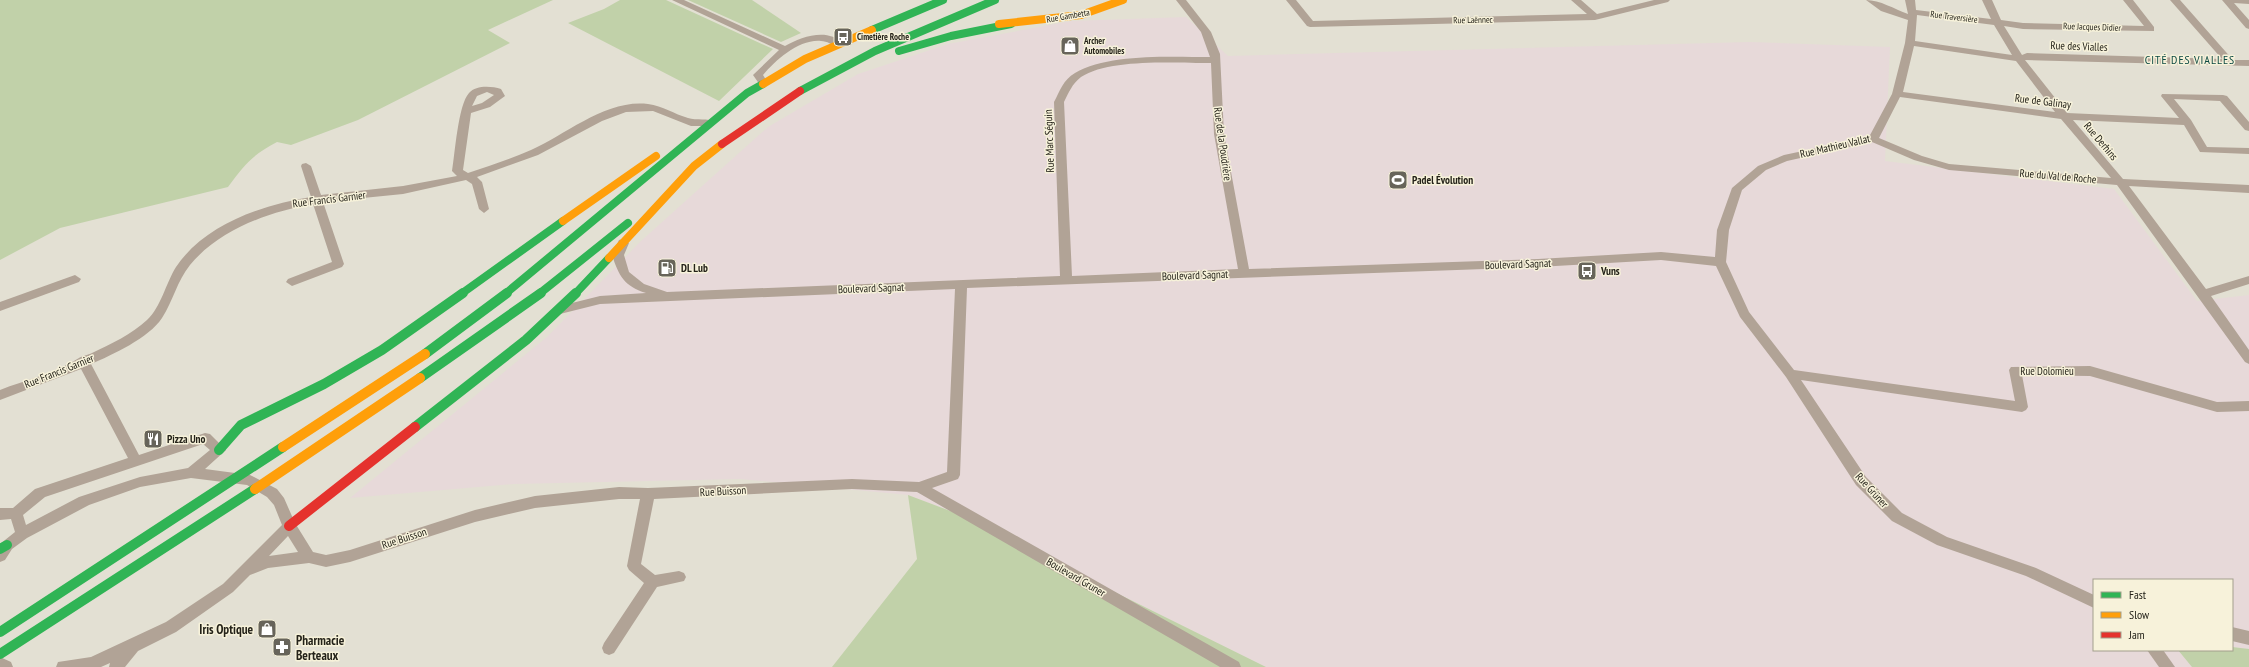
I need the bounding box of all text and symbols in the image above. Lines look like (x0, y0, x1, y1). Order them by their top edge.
street label: Rue Gambetta (1045, 6, 1091, 25)
street label: Rue Traversière (1930, 8, 1979, 25)
street label: Rue Laënnec (1453, 14, 1494, 25)
street label: Rue Jacques Didier (2063, 20, 2122, 33)
bus stop icon: Cimetière Roche (832, 26, 854, 48)
place label: Cimetière Roche (857, 31, 909, 42)
shop icon: Archer Automobiles (1059, 35, 1081, 57)
place label: Archer Automobiles (1083, 35, 1124, 56)
street label: Rue des Vialles (2050, 38, 2108, 54)
district label: CITÉ DES VIALLES (2145, 52, 2235, 67)
street label: Rue de Galinay (2014, 91, 2073, 112)
street label: Rue de la Poudrière (1211, 106, 1235, 182)
street label: Rue Marc Séguin (1041, 109, 1057, 173)
street label: Rue Derhins (2081, 119, 2121, 163)
street label: Rue Mathieu Vallat (1799, 131, 1871, 161)
street label: Rue du Val de Roche (2019, 166, 2097, 186)
sports icon: Padel Évolution (1387, 169, 1409, 191)
place label: Padel Évolution (1412, 173, 1473, 187)
street label: Rue Francis Garnier (292, 188, 366, 210)
street label: Boulevard Sagnat (1485, 256, 1551, 272)
fuel station icon: DL Lub (656, 257, 678, 279)
bus stop icon: Vuns (1576, 260, 1598, 282)
place label: DL Lub (681, 261, 708, 275)
place label: Vuns (1600, 264, 1620, 278)
street label: Boulevard Sagnat (1162, 267, 1228, 283)
street label: Boulevard Sagnat (838, 280, 904, 296)
street label: Rue Francis Garnier (22, 351, 96, 391)
street label: Rue Dolomieu (2020, 364, 2074, 378)
restaurant icon: Pizza Uno (142, 428, 164, 450)
place label: Pizza Uno (167, 432, 206, 446)
street label: Rue Grüner (1853, 470, 1891, 510)
street label: Rue Buisson (700, 483, 747, 499)
street label: Rue Buisson (380, 524, 428, 552)
street label: Boulevard Gruner (1044, 554, 1108, 600)
legend (2093, 579, 2233, 651)
text: Fast (2129, 587, 2147, 602)
text: Slow (2129, 607, 2150, 622)
shop icon: Iris Optique (256, 618, 278, 640)
place label: Iris Optique (199, 621, 253, 638)
text: Jam (2128, 627, 2145, 642)
place label: Pharmacie Berteaux (296, 632, 345, 664)
pharmacy icon: Pharmacie Berteaux (271, 636, 293, 658)

